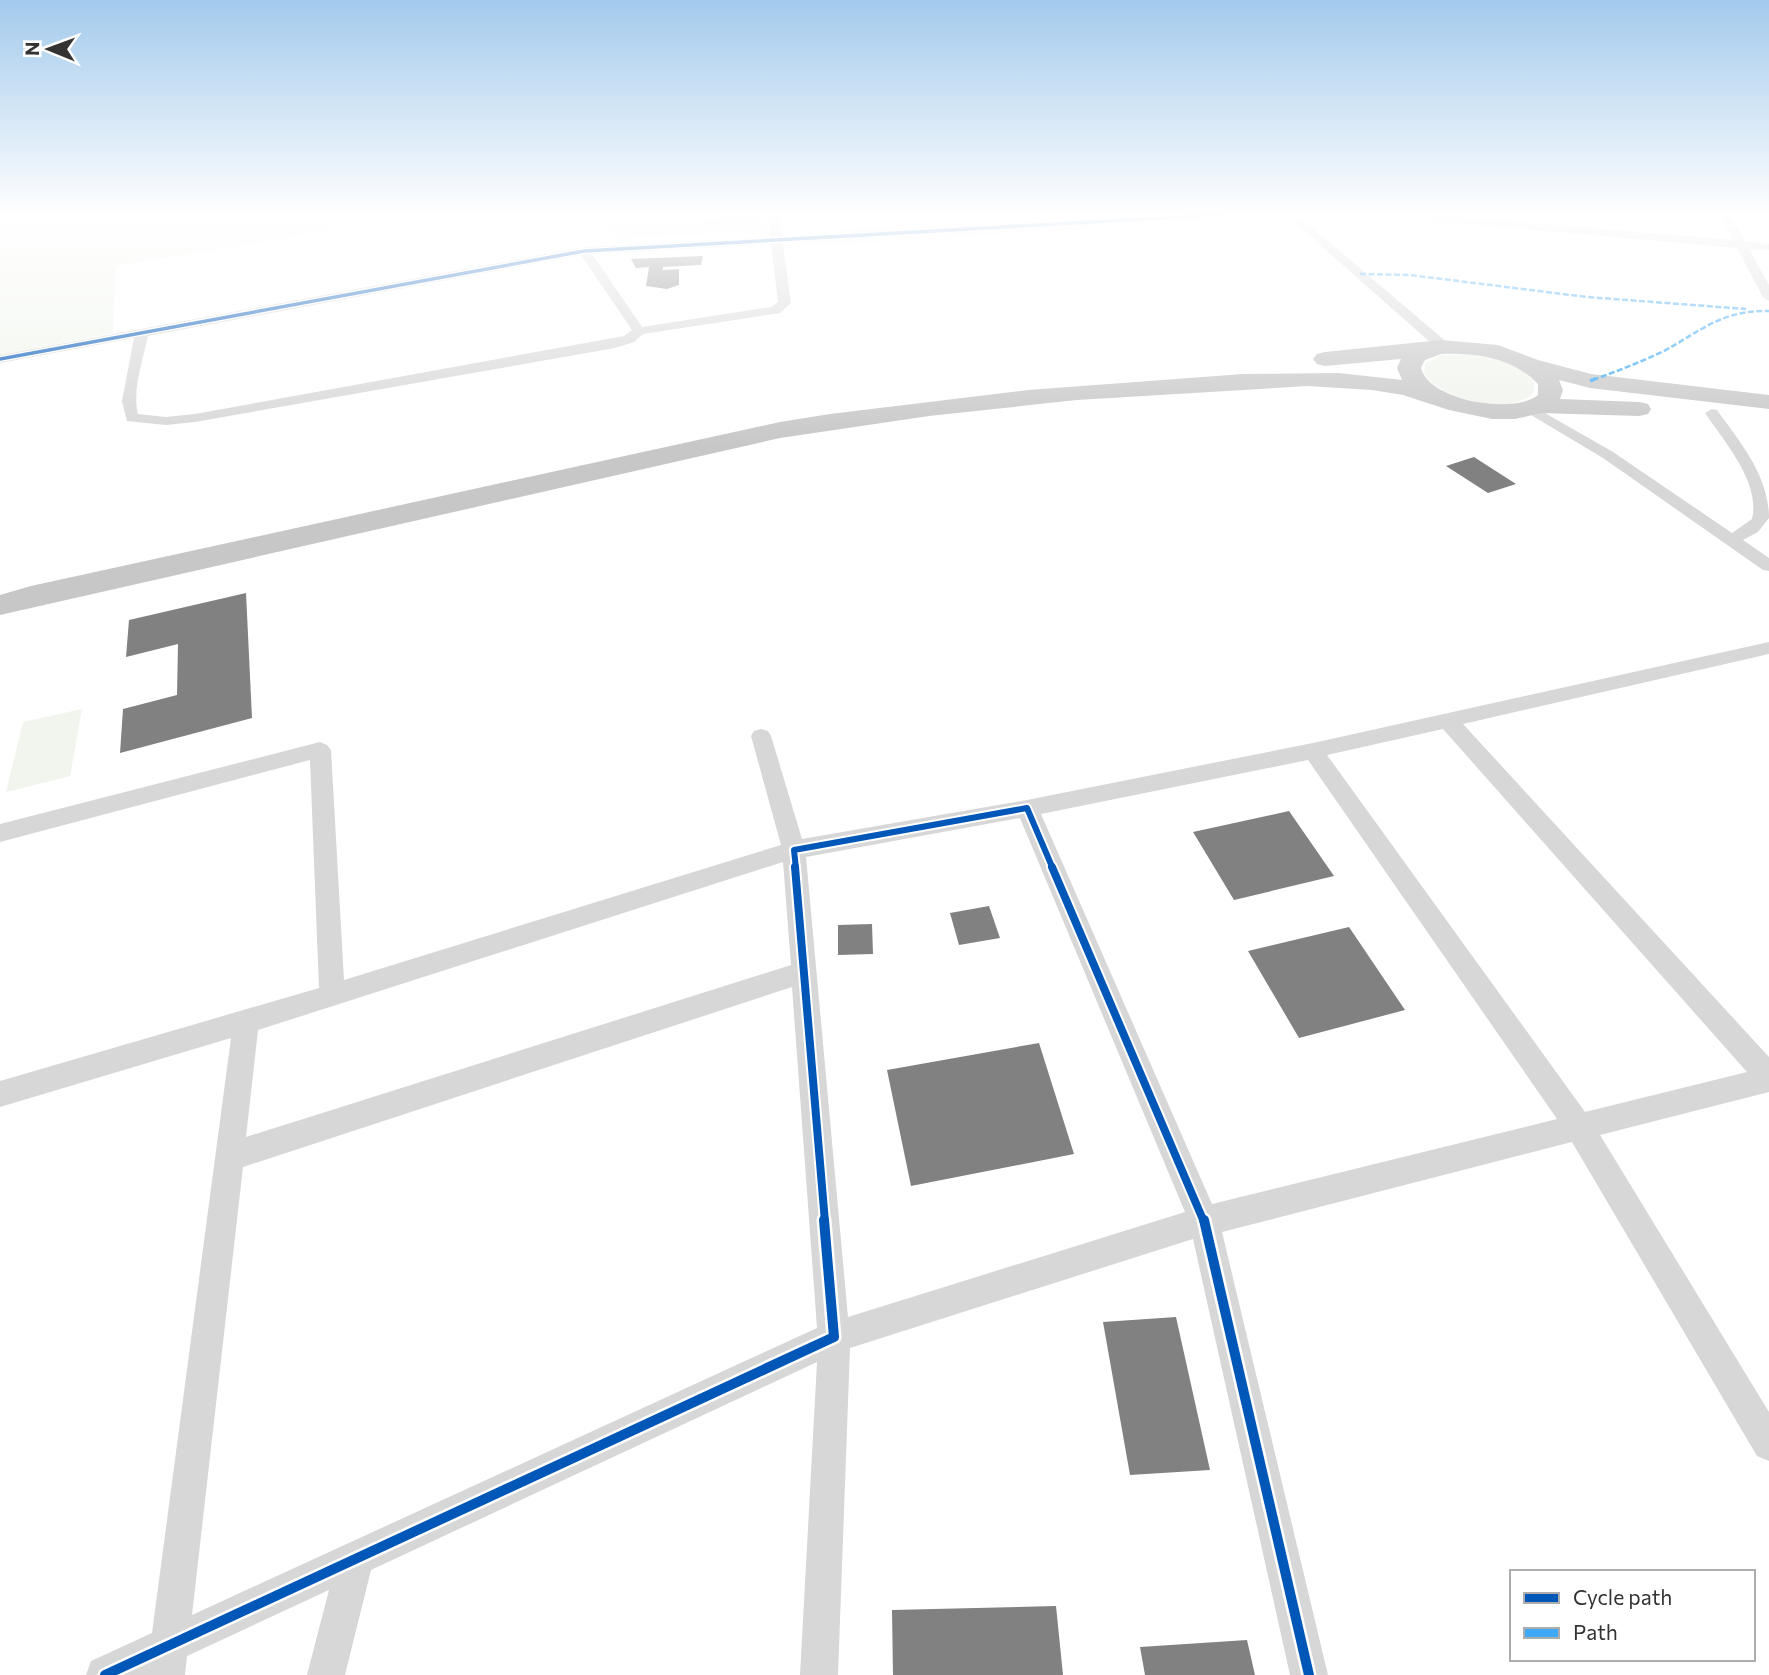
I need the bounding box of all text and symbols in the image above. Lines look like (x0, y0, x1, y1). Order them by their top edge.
north arrow (14, 14, 84, 84)
text: N (20, 41, 43, 56)
legend (1510, 1570, 1755, 1661)
text: Cycle path (1573, 1584, 1672, 1609)
text: Path (1573, 1619, 1618, 1644)

